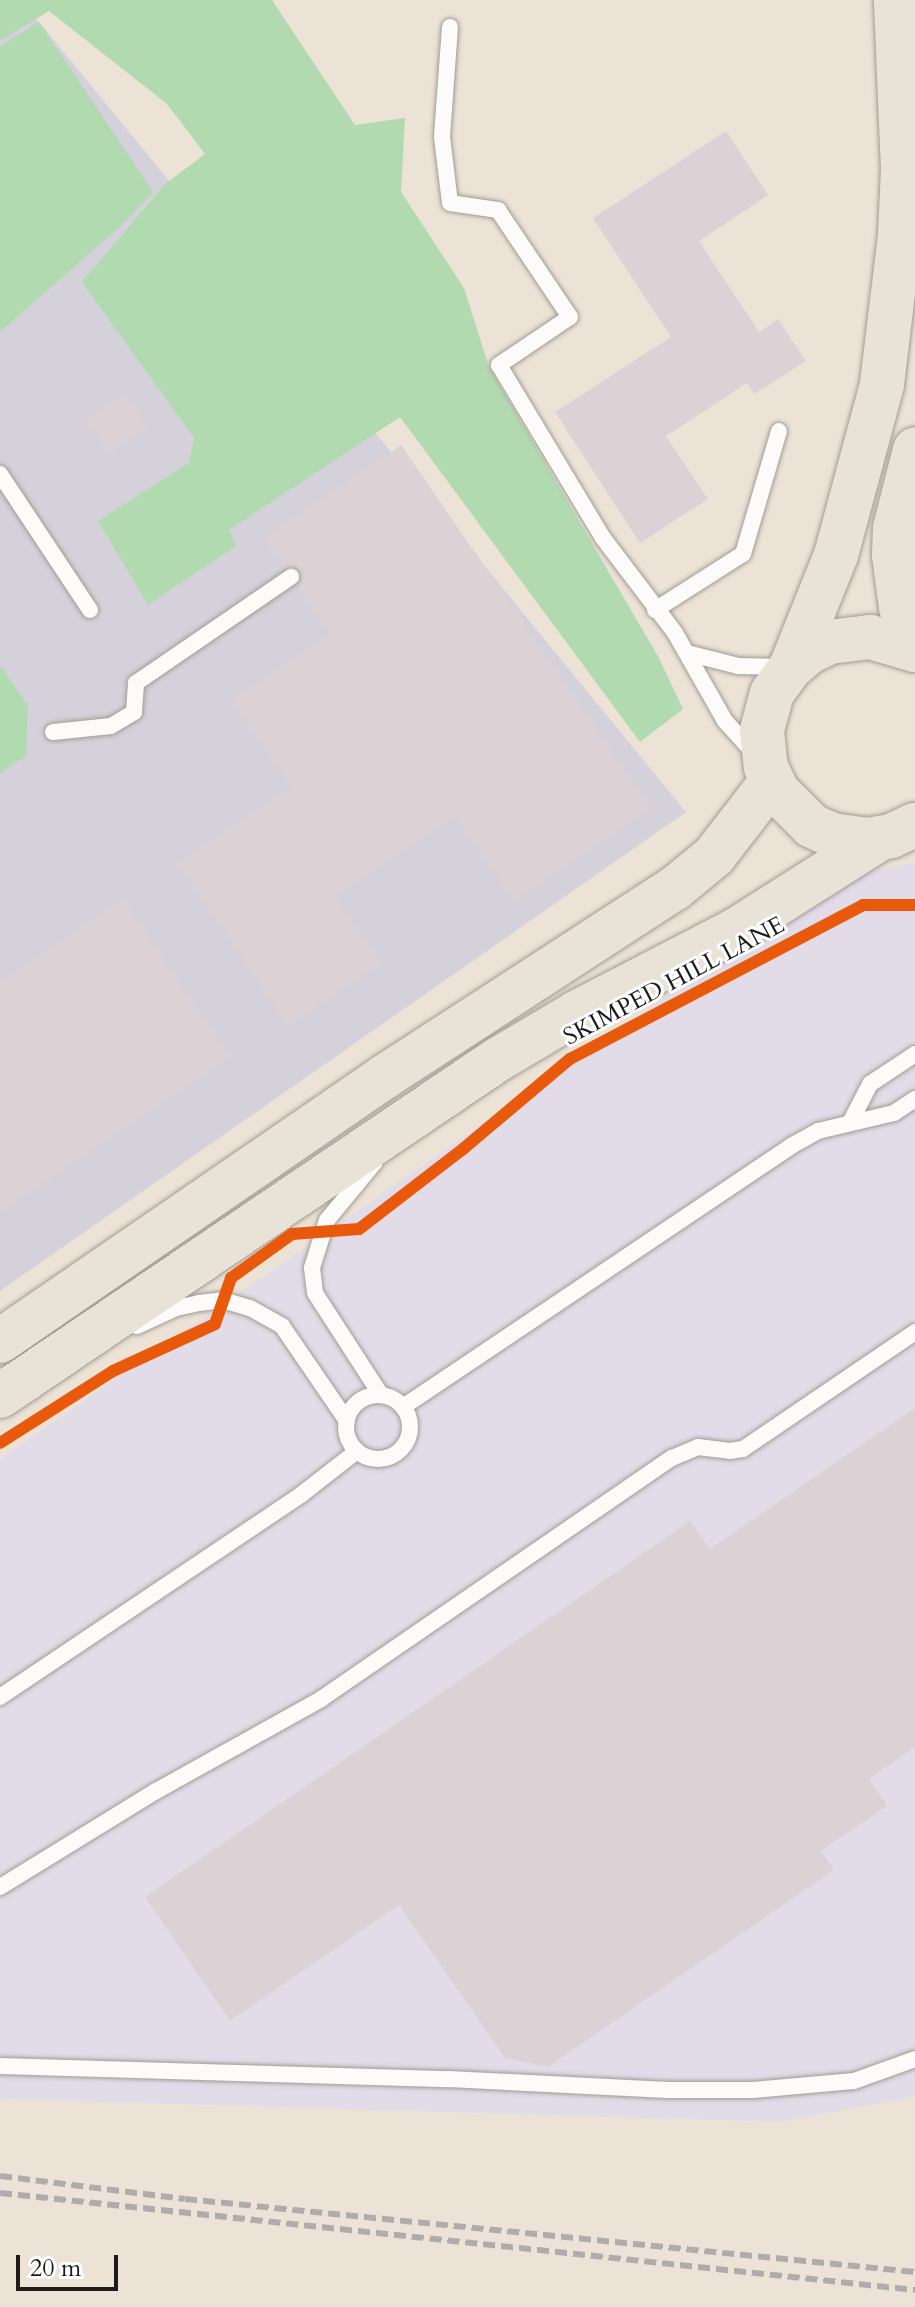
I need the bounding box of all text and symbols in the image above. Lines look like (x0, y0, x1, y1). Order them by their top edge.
street label: SKIMPED HILL LANE (559, 910, 789, 1052)
scale bar (20, 2239, 122, 2289)
text: 20 m (30, 2252, 81, 2285)

